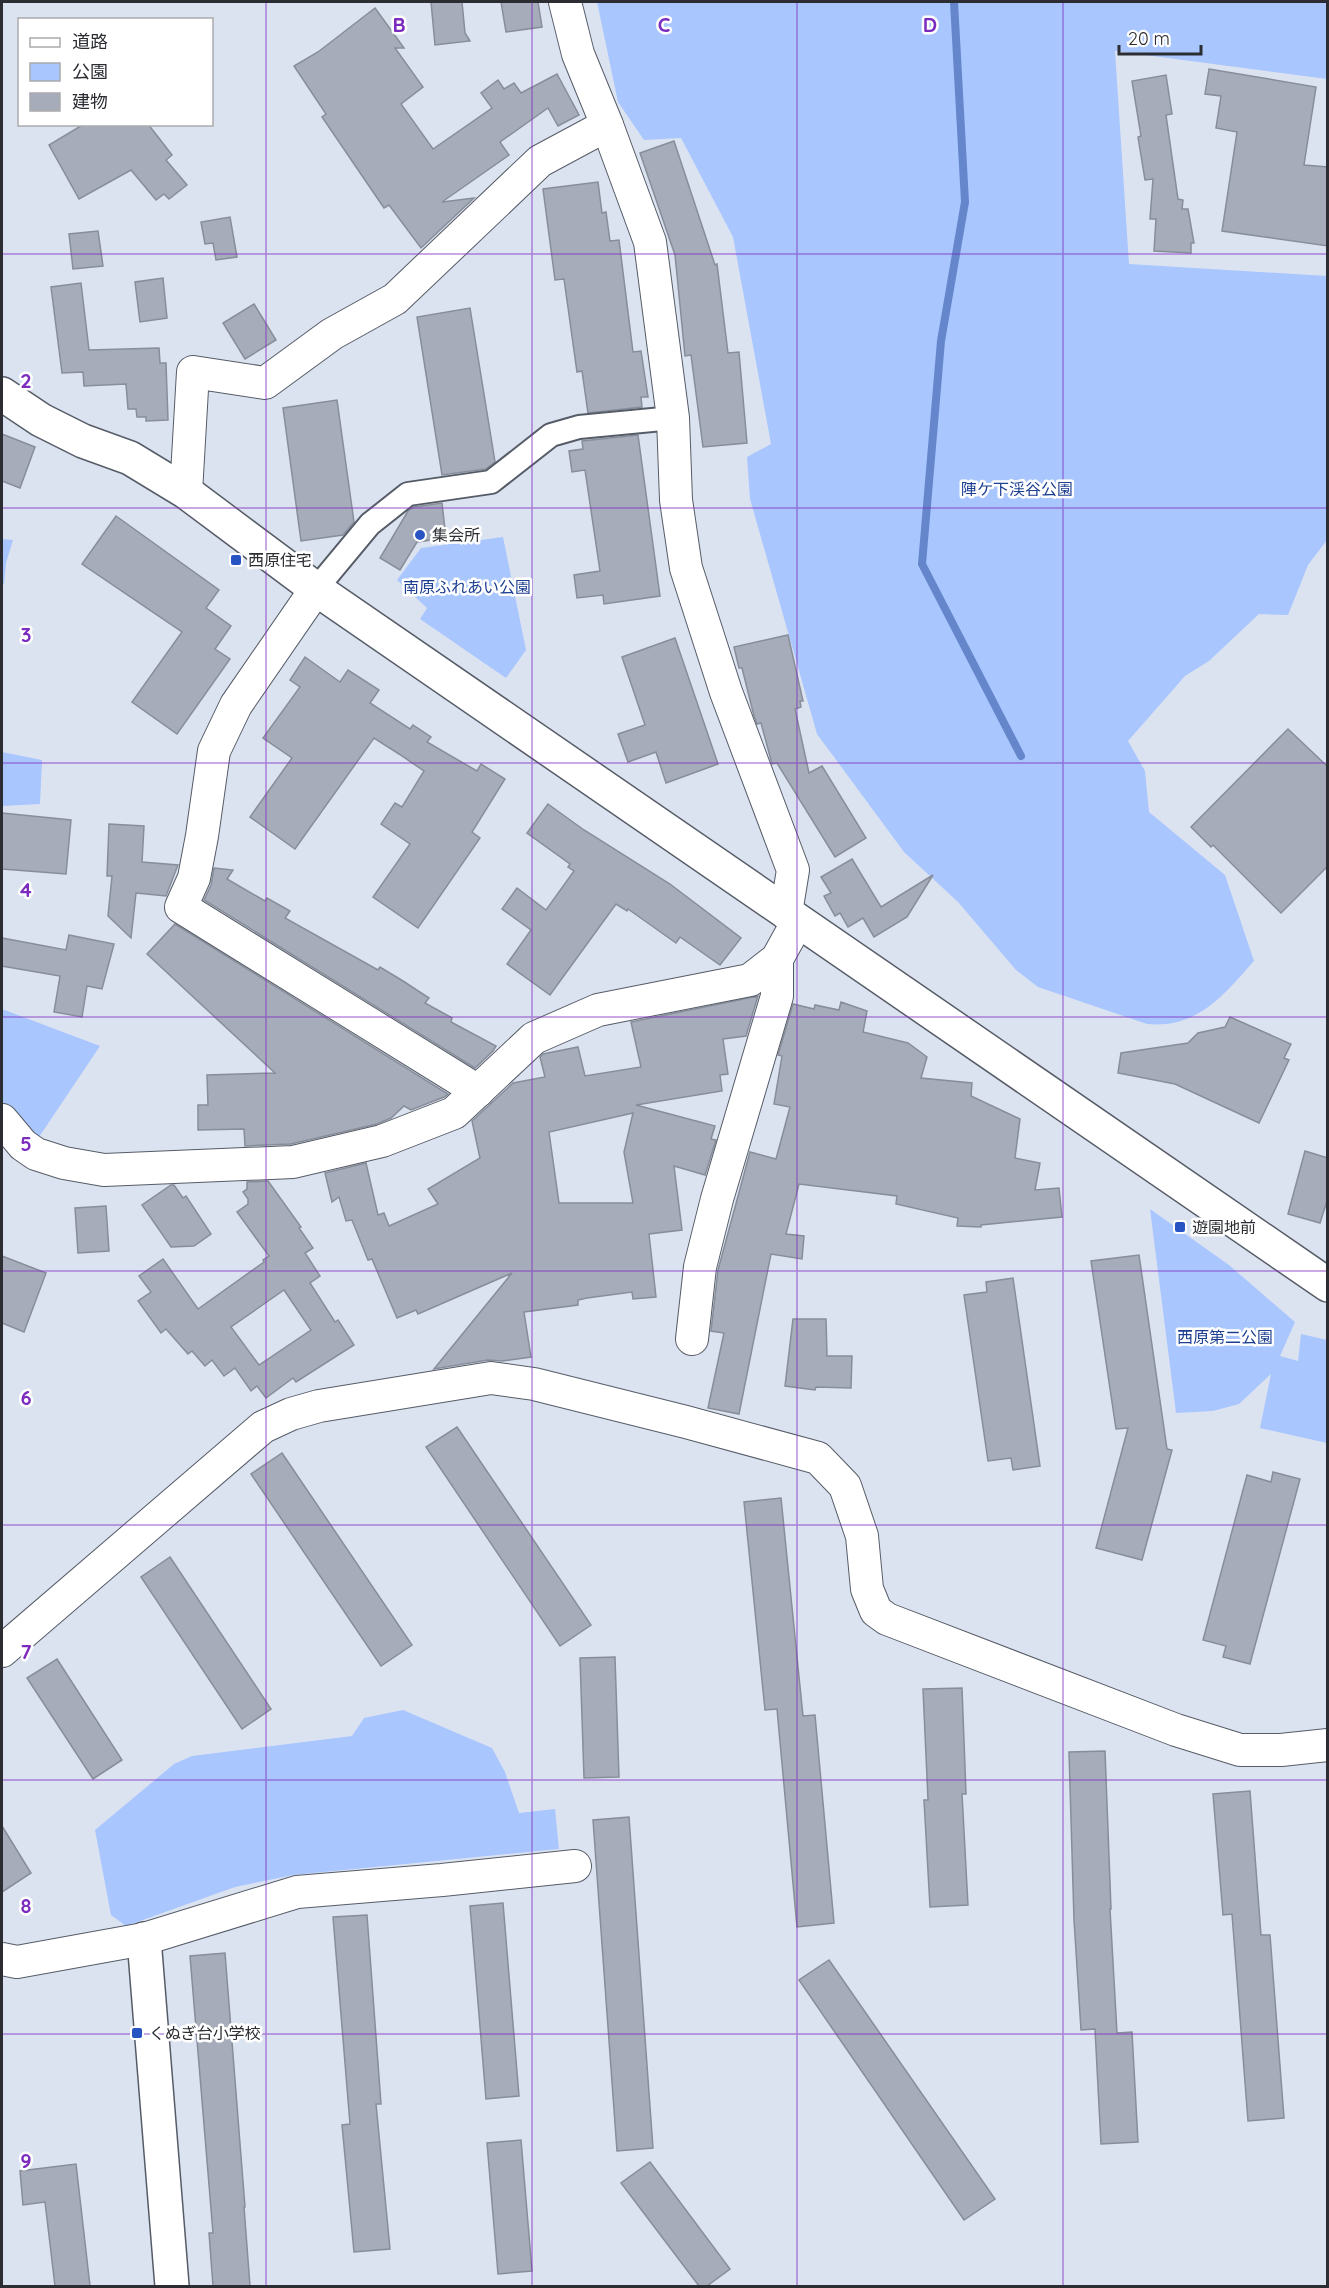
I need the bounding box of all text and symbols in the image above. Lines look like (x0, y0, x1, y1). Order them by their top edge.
text: B (392, 12, 406, 37)
text: C (658, 12, 671, 37)
text: D (923, 12, 937, 37)
legend (18, 18, 213, 126)
scale bar (1119, 18, 1202, 56)
text: 20 m (1128, 27, 1170, 50)
text: 道路 (72, 30, 108, 53)
text: 公園 (72, 60, 108, 83)
text: 建物 (72, 90, 108, 113)
text: 2 (20, 368, 32, 393)
park label: 陣ケ下渓谷公園 (961, 479, 1073, 499)
place label: 集会所 (432, 525, 480, 545)
marker: 集会所 (413, 528, 427, 542)
place label: 西原住宅 (248, 550, 312, 570)
marker: 西原住宅 (229, 553, 243, 567)
park label: 南原ふれあい公園 (403, 577, 531, 597)
text: 3 (21, 622, 31, 647)
text: 4 (20, 877, 32, 902)
text: 5 (20, 1131, 32, 1156)
place label: 遊園地前 (1192, 1217, 1256, 1237)
marker: 遊園地前 (1173, 1220, 1187, 1234)
park label: 西原第二公園 (1177, 1327, 1273, 1347)
text: 6 (20, 1385, 32, 1410)
text: 7 (21, 1639, 32, 1664)
text: 8 (21, 1893, 32, 1918)
place label: くぬぎ台小学校 (149, 2023, 261, 2043)
marker: くぬぎ台小学校 (130, 2026, 144, 2040)
text: 9 (20, 2148, 32, 2173)

